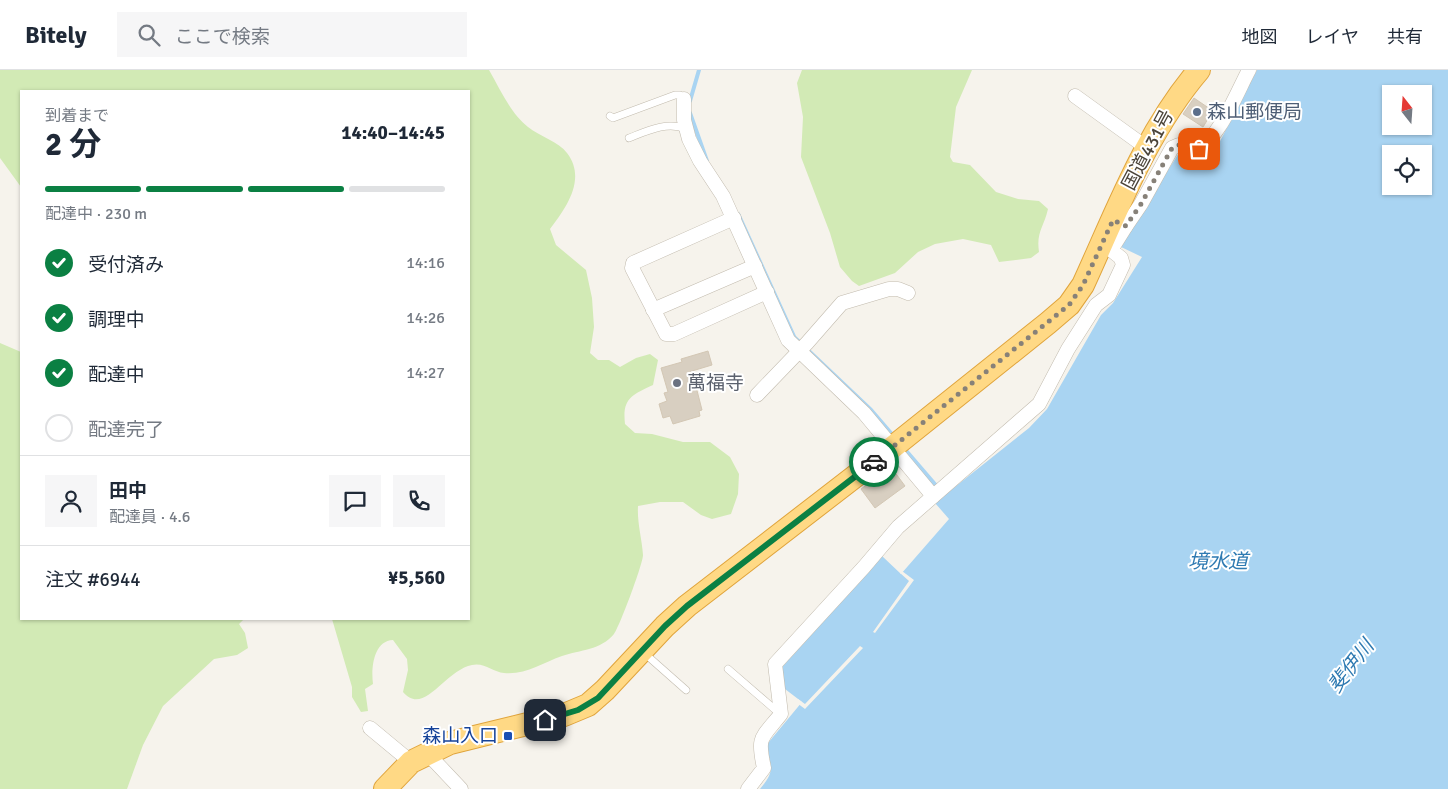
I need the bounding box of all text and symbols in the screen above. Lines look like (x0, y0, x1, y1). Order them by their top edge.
search box (117, 12, 467, 57)
text: Bitely (25, 20, 87, 50)
icon: search (135, 21, 163, 49)
text: ここで検索 (175, 25, 270, 49)
text: 地図 (1242, 26, 1278, 48)
text: レイヤ (1306, 26, 1359, 48)
text: 共有 (1387, 26, 1423, 48)
north arrow (1382, 85, 1432, 135)
map controls (1382, 85, 1432, 195)
place label: 森山郵便局 (1207, 100, 1302, 124)
text: 到着まで (45, 106, 109, 126)
street label: 国道431号 (1117, 106, 1179, 194)
marker: 森山郵便局 (1191, 106, 1203, 118)
text: 14:40–14:45 (341, 121, 445, 145)
text: 2 分 (45, 125, 101, 164)
pin (1178, 128, 1220, 170)
icon: bag (1185, 135, 1213, 163)
button: locate (1382, 145, 1432, 195)
text: 配達中 · 230 m (45, 204, 147, 224)
icon: check (45, 249, 73, 277)
text: 受付済み (88, 253, 164, 277)
text: 14:16 (406, 253, 445, 273)
icon: check (45, 304, 73, 332)
text: 調理中 (88, 308, 145, 332)
text: 14:26 (406, 308, 445, 328)
icon: check (45, 359, 73, 387)
text: 配達中 (88, 363, 145, 387)
text: 14:27 (406, 363, 445, 383)
place label: 萬福寺 (687, 371, 744, 395)
marker: 萬福寺 (671, 377, 683, 389)
text: 配達完了 (88, 418, 164, 442)
courier (849, 437, 899, 487)
icon: car (860, 448, 888, 476)
button: person (45, 475, 97, 527)
button: chat (329, 475, 381, 527)
button: phone (393, 475, 445, 527)
text: 田中 (109, 479, 147, 503)
text: 配達員 · 4.6 (109, 507, 190, 527)
water label: 境水道 (1188, 549, 1251, 574)
text: ¥5,560 (388, 566, 445, 590)
text: 注文 #6944 (45, 568, 140, 592)
water label: 斐伊川 (1323, 633, 1381, 697)
pin (524, 699, 566, 741)
icon: home (531, 706, 559, 734)
place label: 森山入口 (422, 724, 498, 748)
marker: 森山入口 (502, 730, 514, 742)

